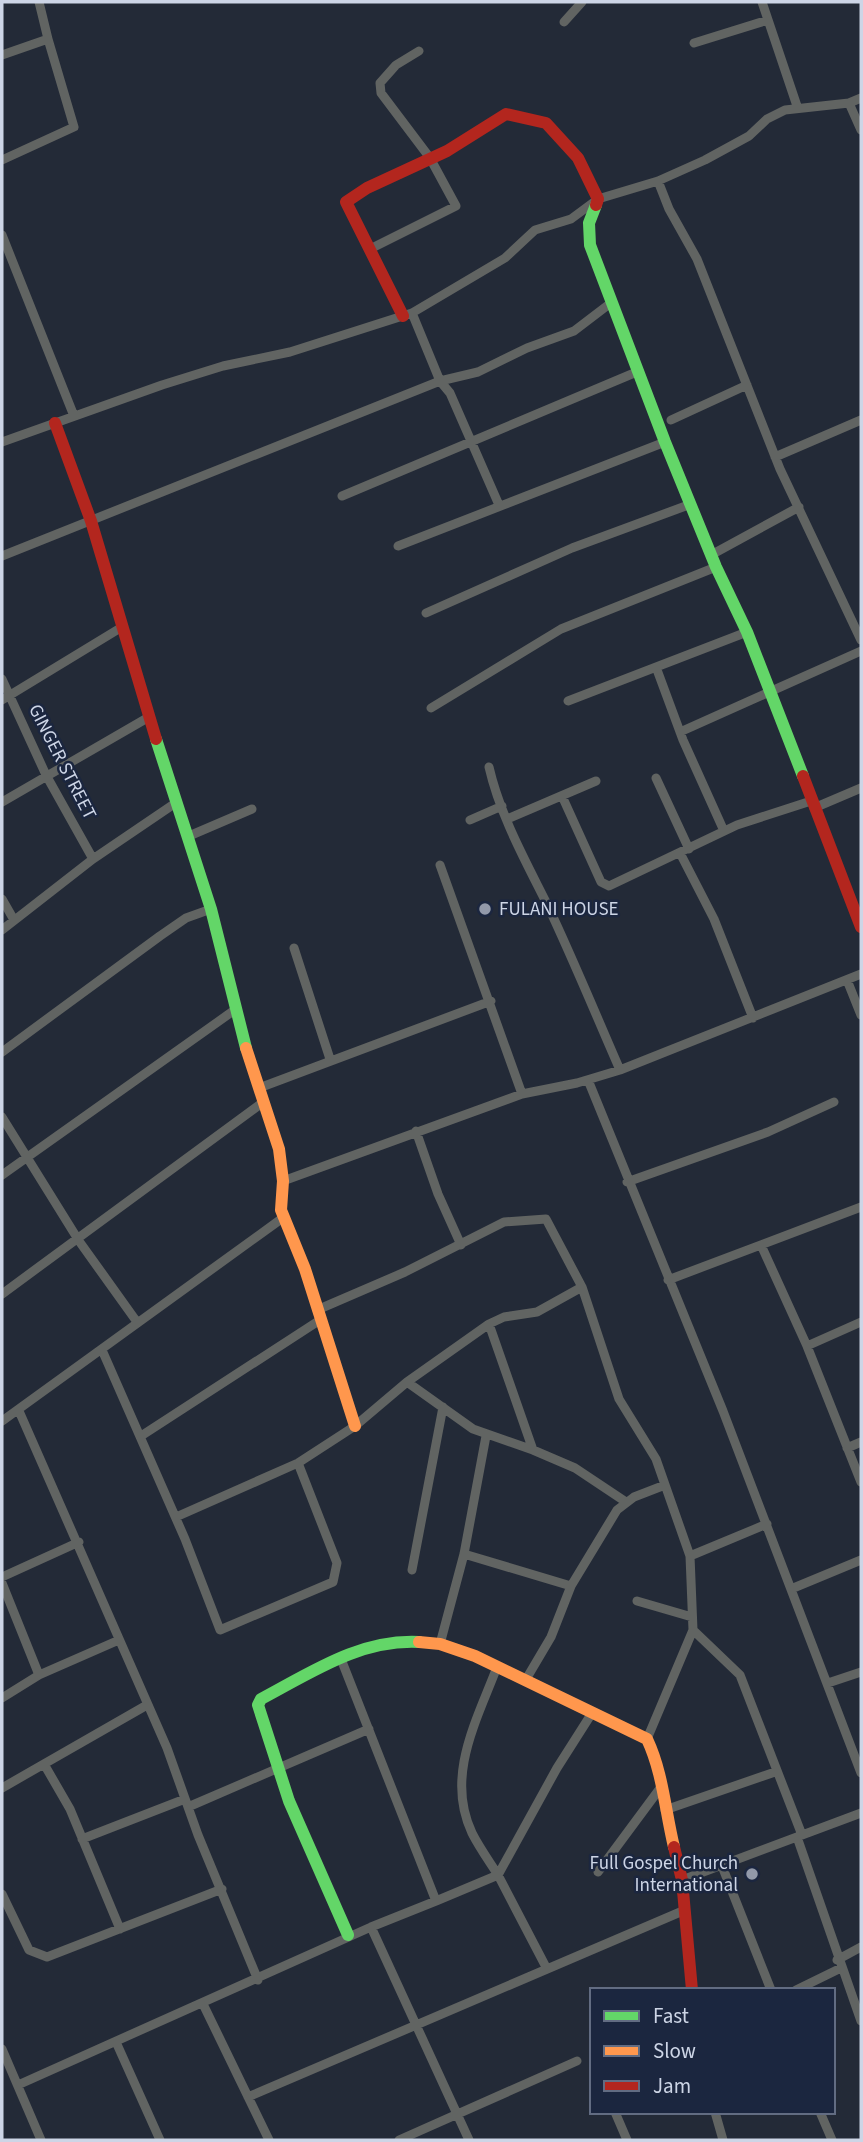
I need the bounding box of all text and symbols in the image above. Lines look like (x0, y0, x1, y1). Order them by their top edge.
street label: GINGER STREET (21, 700, 103, 824)
place label: FULANI HOUSE (499, 896, 619, 923)
marker: FULANI HOUSE (477, 901, 493, 917)
place label: Full Gospel Church International (590, 1850, 738, 1899)
marker: Full Gospel Church International (744, 1866, 760, 1882)
legend (590, 1988, 835, 2114)
text: Fast (653, 2001, 689, 2031)
text: Slow (653, 2036, 696, 2066)
text: Jam (653, 2071, 691, 2101)

